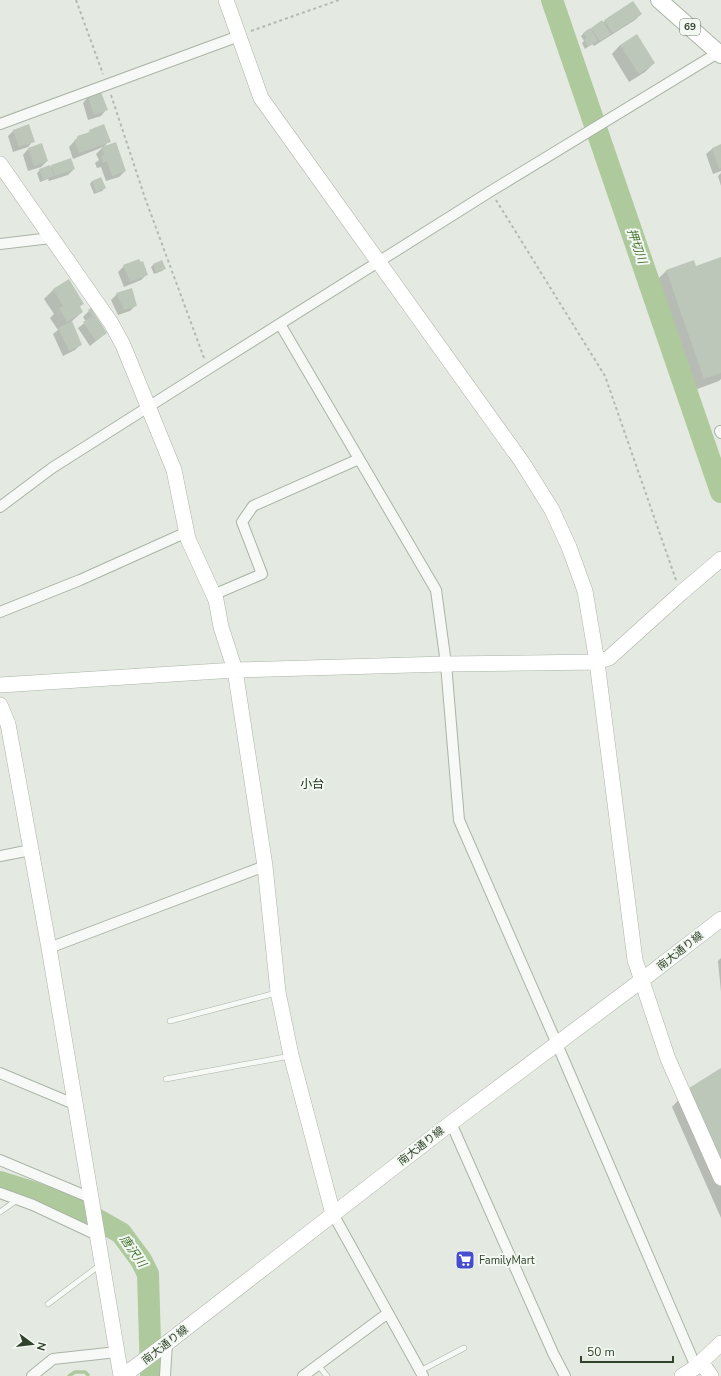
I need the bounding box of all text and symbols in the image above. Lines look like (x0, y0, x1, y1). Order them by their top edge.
road number: 69 (680, 19, 700, 35)
water label: 押切川 (624, 226, 651, 268)
district label: 小台 (300, 776, 324, 792)
street label: 南大通り線 (654, 928, 706, 974)
street label: 南大通り線 (395, 1123, 447, 1169)
water label: 唐沢川 (116, 1232, 151, 1272)
supermarket icon: FamilyMart (454, 1249, 476, 1271)
place label: FamilyMart (479, 1253, 535, 1268)
street label: 南大通り線 (139, 1322, 191, 1368)
north arrow (12, 1324, 52, 1364)
scale bar (581, 1338, 673, 1364)
text: N (33, 1341, 49, 1352)
text: 50 m (587, 1344, 615, 1360)

